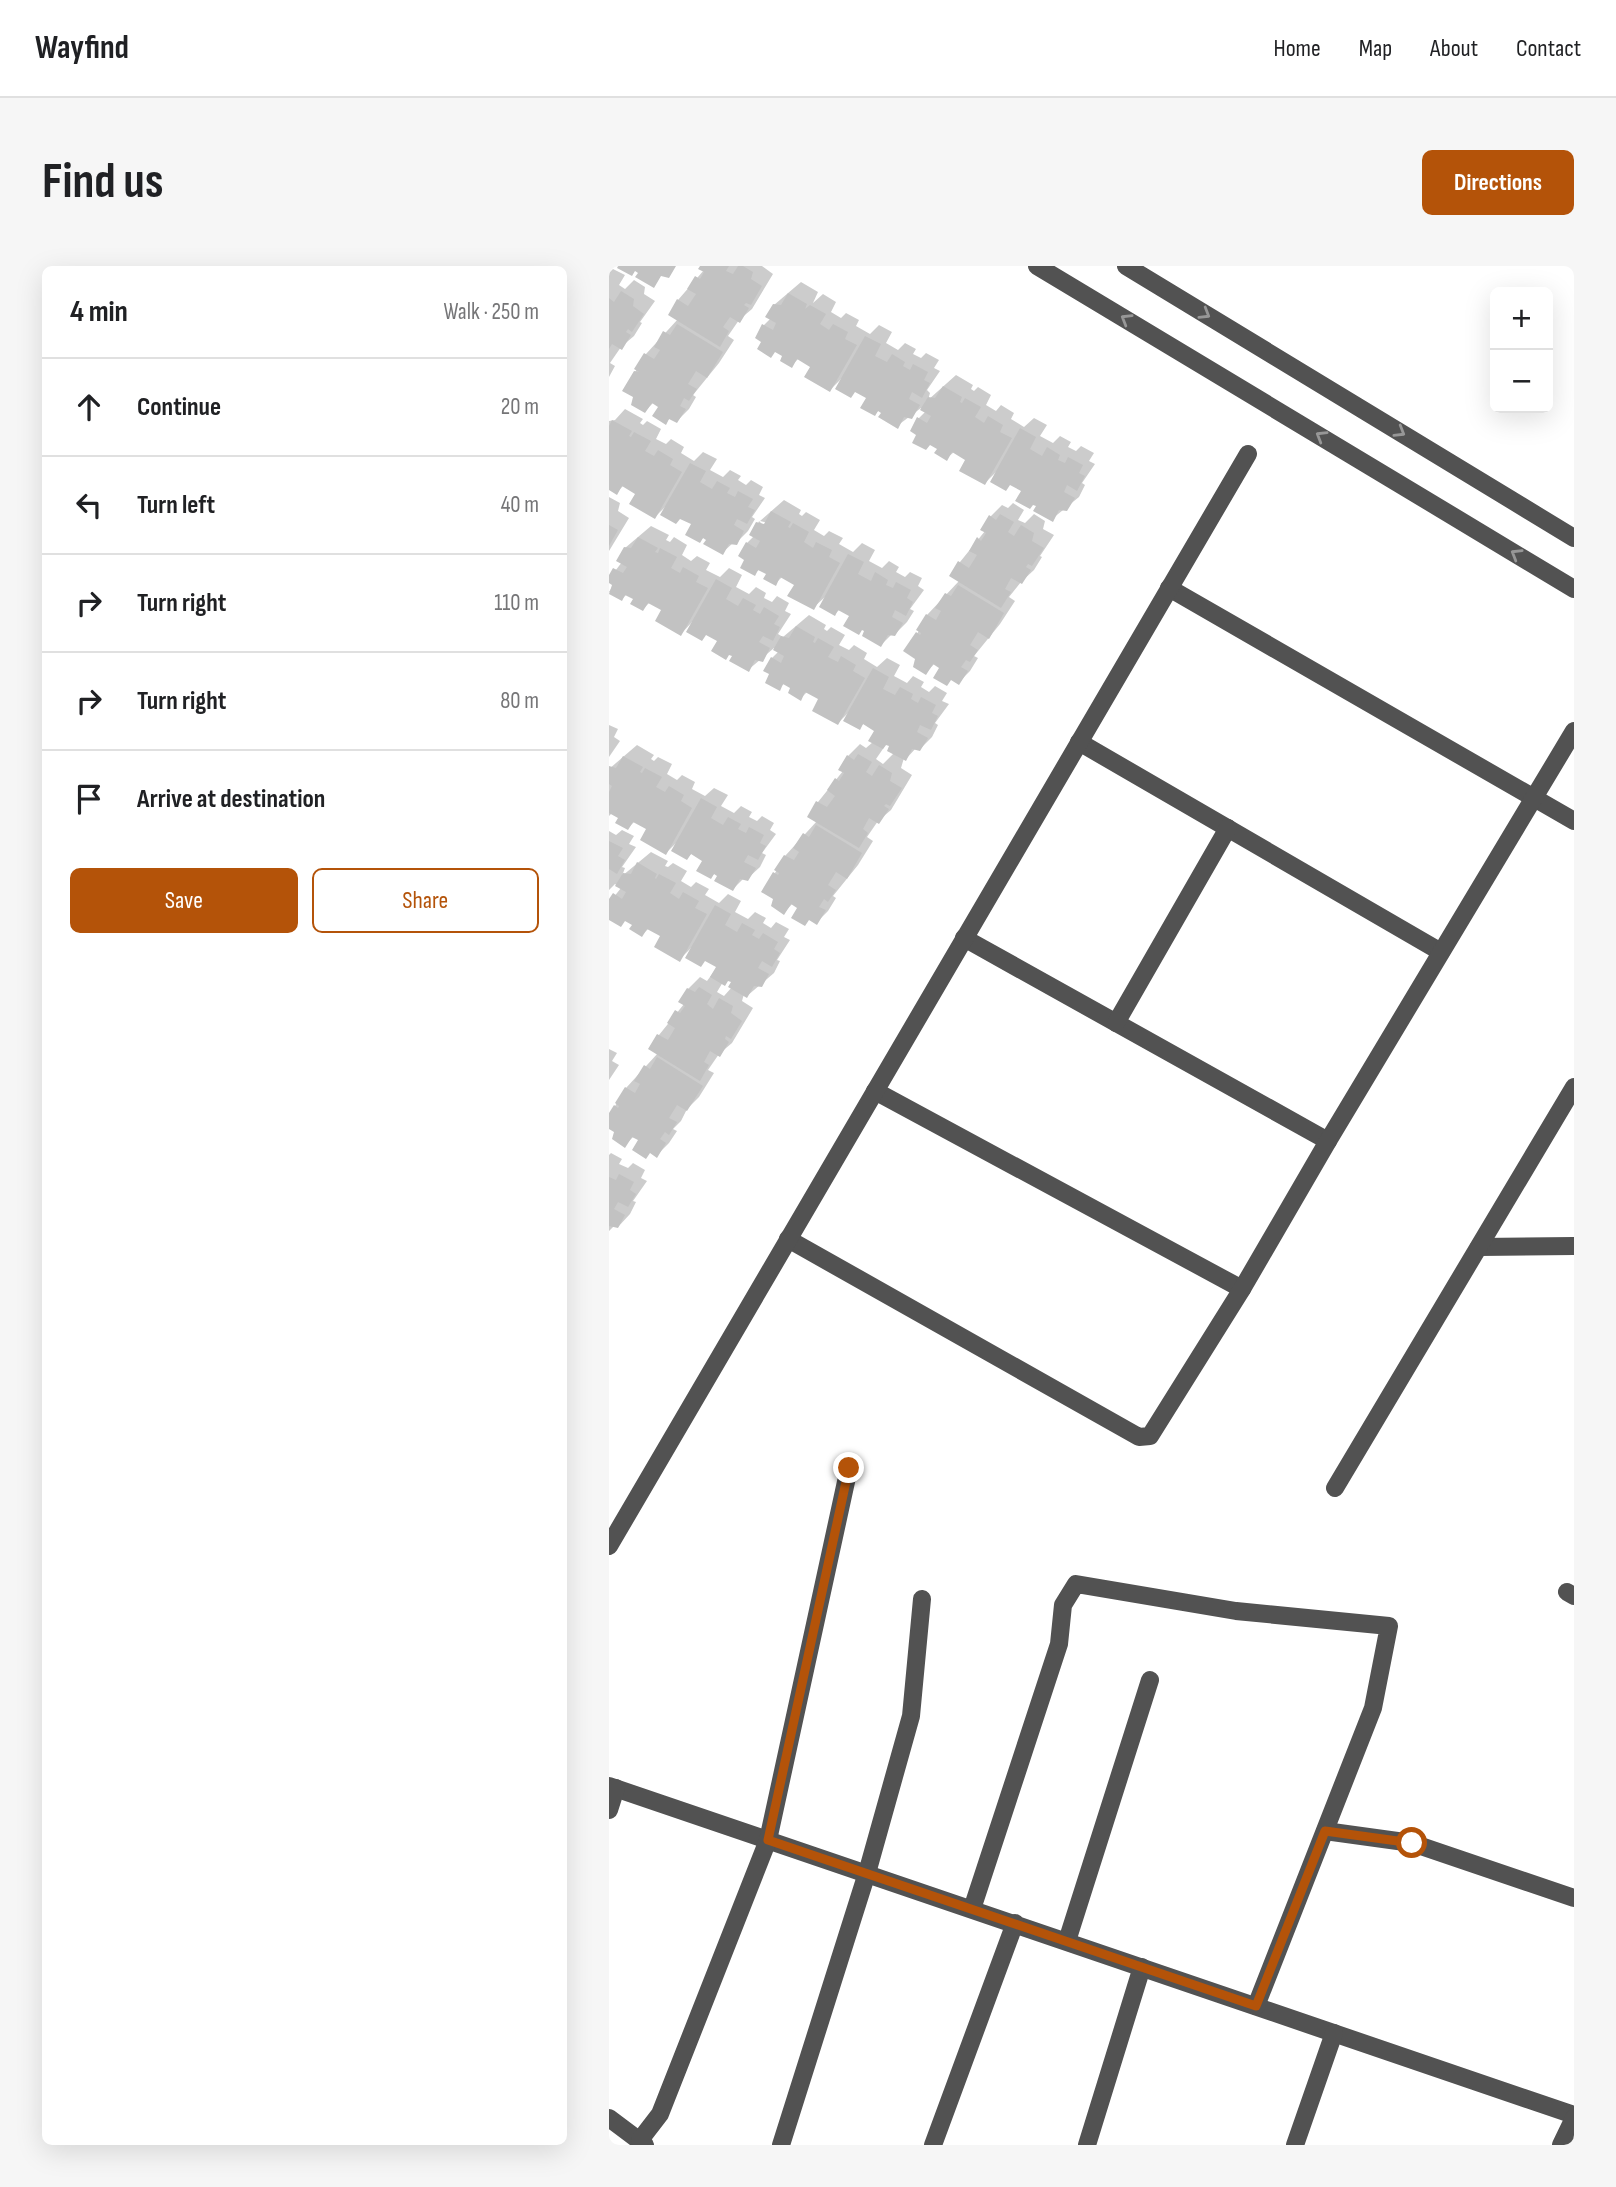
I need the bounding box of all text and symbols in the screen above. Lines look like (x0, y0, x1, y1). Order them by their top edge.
text: Wayfind (35, 28, 129, 68)
text: Home (1273, 34, 1321, 63)
text: Map (1359, 34, 1392, 63)
text: About (1430, 34, 1478, 63)
text: Contact (1516, 34, 1581, 63)
button: Directions (1422, 150, 1574, 215)
text: Find us (42, 153, 164, 212)
map controls (1490, 287, 1553, 413)
button: + (1490, 287, 1553, 350)
text: 4 min (70, 294, 128, 330)
text: Walk · 250 m (443, 298, 539, 326)
one-way arrow (1198, 306, 1211, 319)
one-way arrow (1120, 315, 1133, 328)
button: − (1490, 350, 1553, 413)
icon: ahead (70, 388, 108, 426)
text: Continue (137, 392, 221, 423)
text: 20 m (501, 393, 539, 421)
one-way arrow (1392, 424, 1405, 437)
one-way arrow (1315, 432, 1328, 445)
icon: left (70, 486, 108, 524)
text: Turn left (137, 490, 215, 521)
text: 40 m (501, 491, 539, 519)
one-way arrow (1510, 549, 1523, 562)
icon: right (70, 584, 108, 622)
text: Turn right (137, 588, 226, 619)
text: 110 m (494, 589, 539, 617)
icon: right (70, 682, 108, 720)
text: Turn right (137, 686, 226, 717)
text: 80 m (500, 687, 539, 715)
icon: arrive (70, 780, 108, 818)
text: Arrive at destination (137, 784, 325, 815)
button: Save (70, 868, 298, 933)
button: Share (312, 868, 539, 933)
route end (833, 1452, 864, 1483)
route start (1396, 1827, 1427, 1858)

